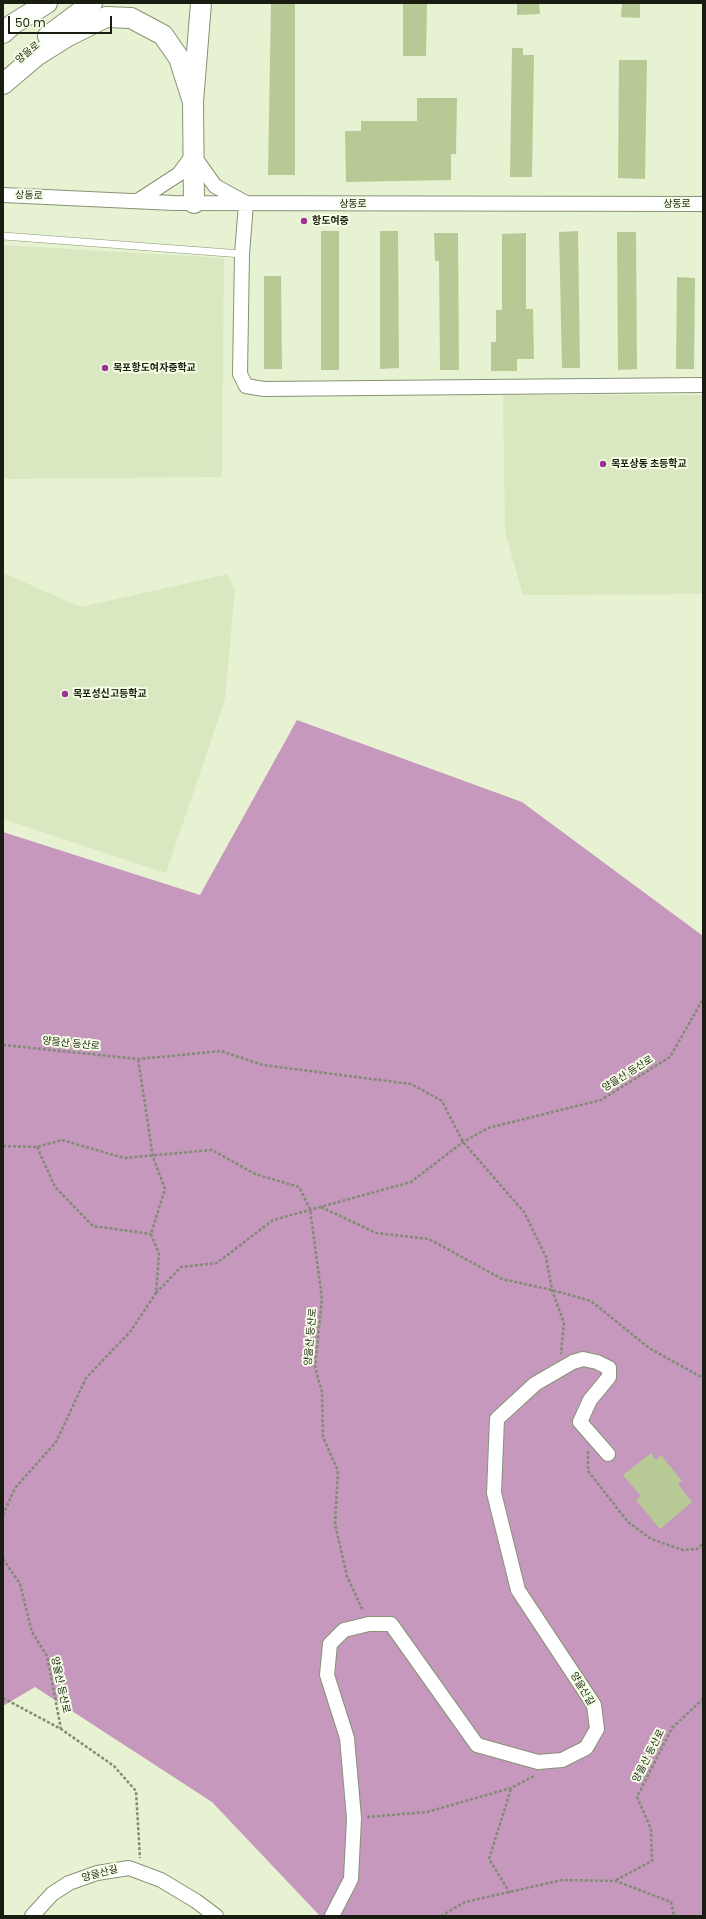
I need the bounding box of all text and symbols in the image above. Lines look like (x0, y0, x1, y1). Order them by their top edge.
scale bar (10, 8, 114, 34)
text: 50 m (15, 14, 46, 31)
street label: 양을로 (14, 40, 42, 66)
street label: 상동로 (15, 190, 43, 202)
street label: 상동로 (339, 198, 367, 210)
street label: 상동로 (663, 198, 691, 210)
place label: 항도여중 (312, 215, 349, 227)
marker: 항도여중 (299, 216, 309, 226)
place label: 목포항도여자중학교 (113, 362, 196, 374)
marker: 목포항도여자중학교 (100, 363, 110, 373)
place label: 목포상동 초등학교 (611, 458, 687, 470)
marker: 목포상동 초등학교 (598, 459, 608, 469)
place label: 목포성신고등학교 (73, 688, 147, 700)
marker: 목포성신고등학교 (60, 689, 70, 699)
street label: 양을산 등산로 (42, 1035, 100, 1053)
street label: 양을산 등산로 (600, 1054, 656, 1094)
street label: 양을산 등산로 (303, 1308, 319, 1366)
street label: 양을산 등산로 (48, 1655, 72, 1715)
street label: 양을산길 (567, 1670, 597, 1708)
street label: 양을산 등산로 (631, 1727, 667, 1785)
street label: 양을산길 (81, 1863, 119, 1885)

